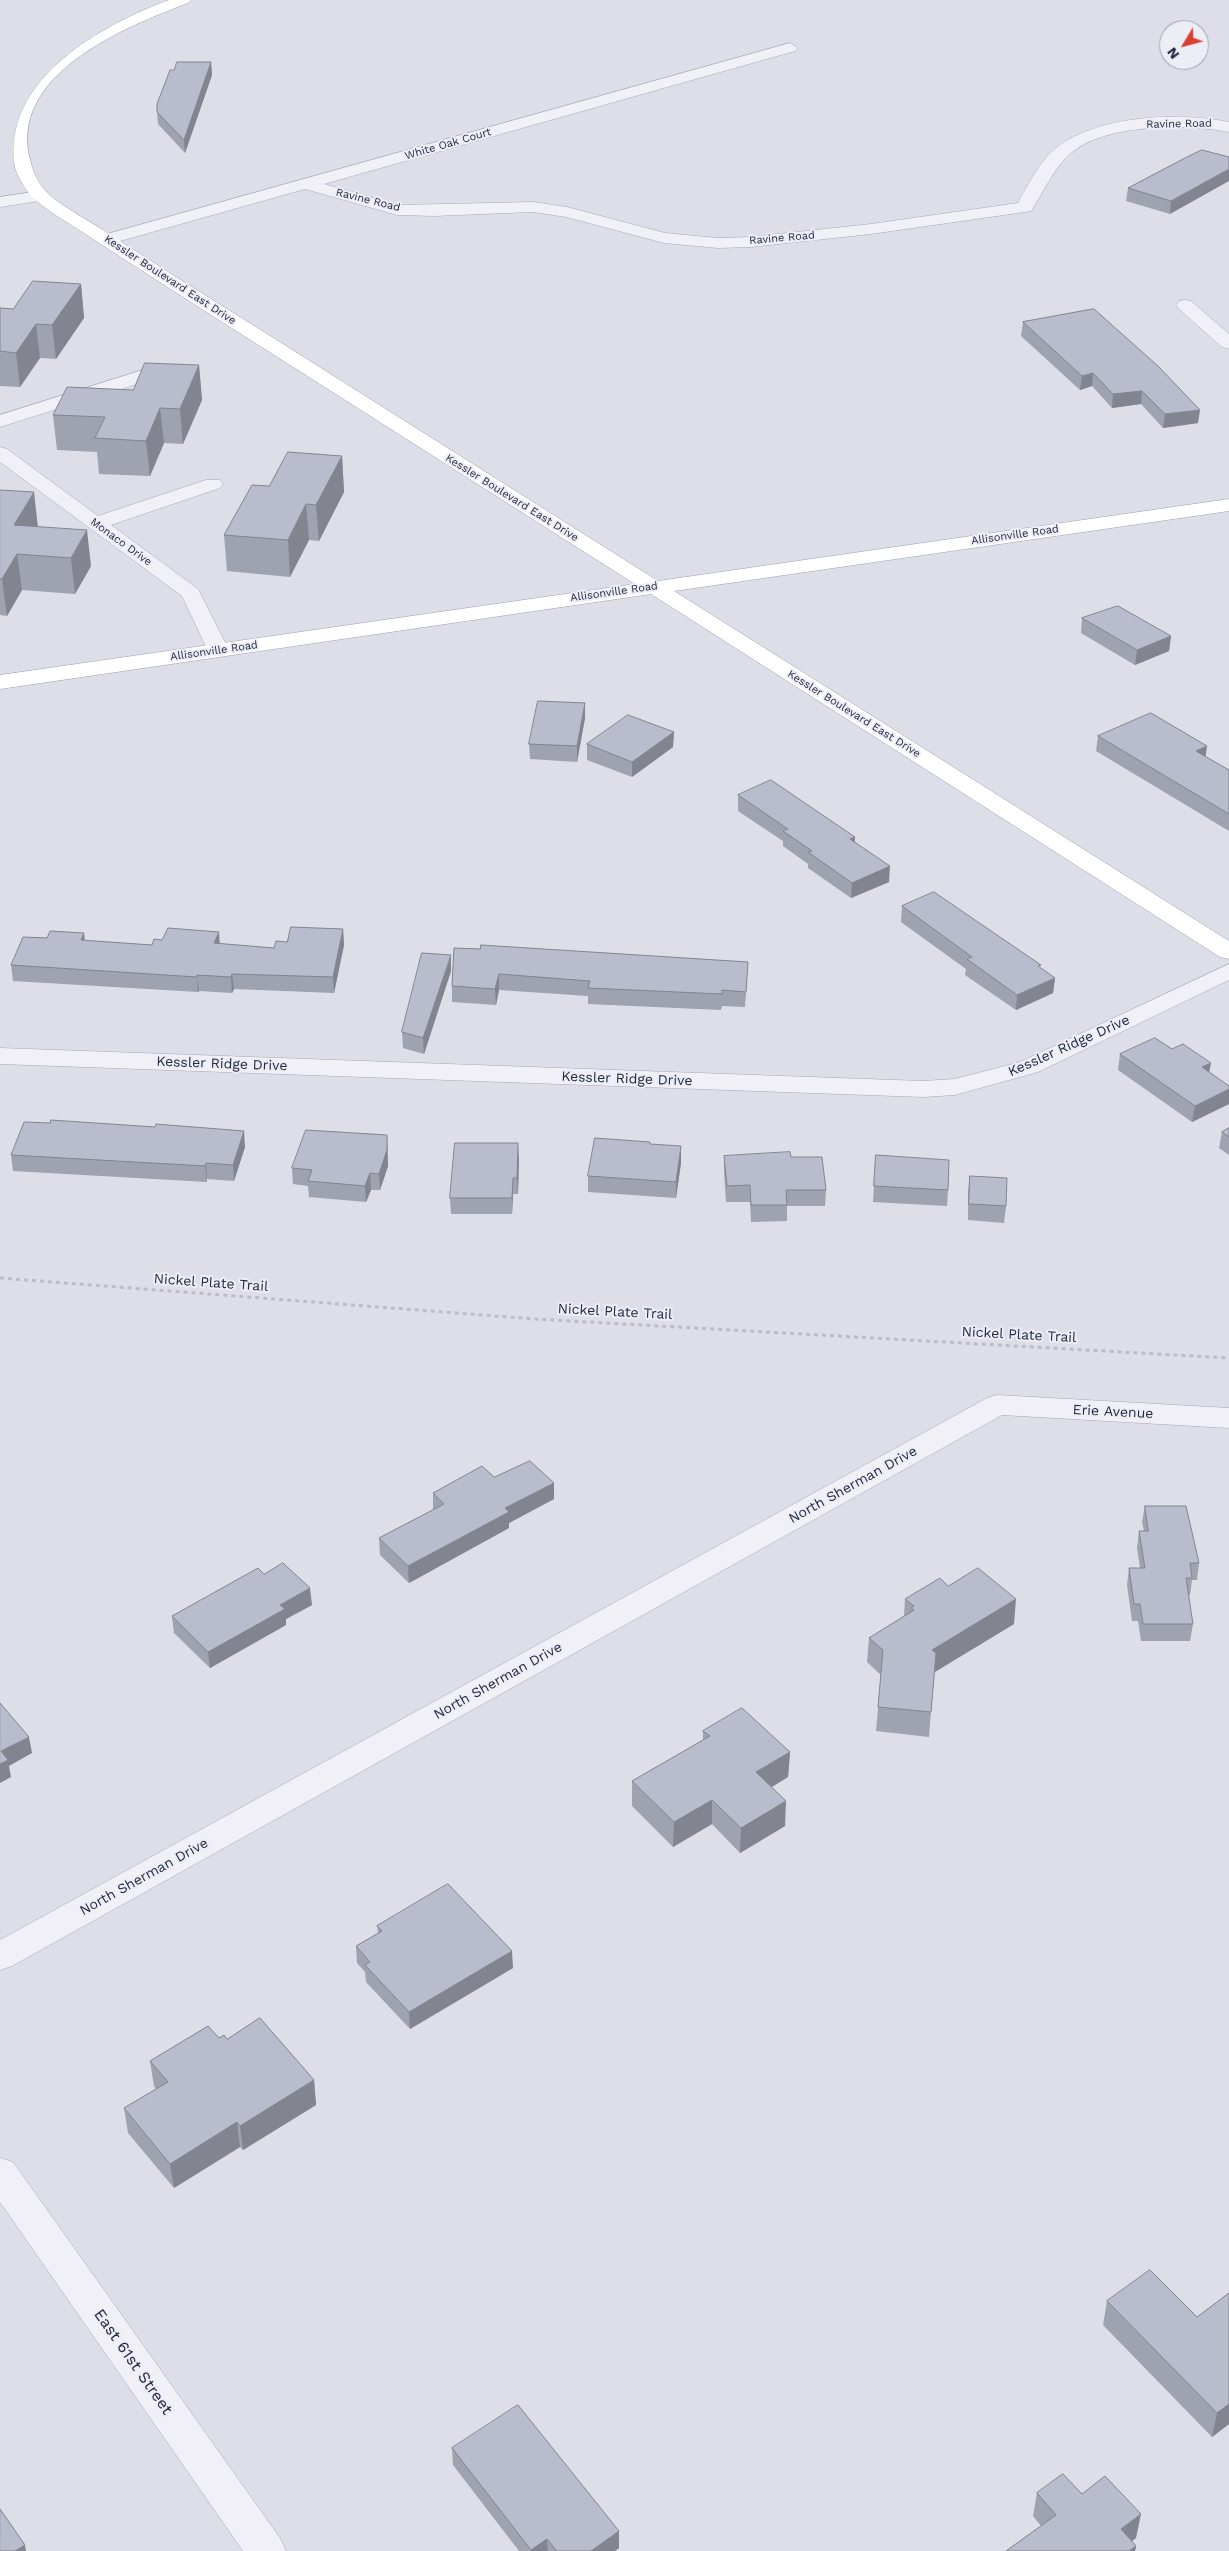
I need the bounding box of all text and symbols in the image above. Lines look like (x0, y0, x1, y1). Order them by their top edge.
north arrow (1159, 20, 1209, 70)
text: N (1163, 44, 1182, 62)
street label: Ravine Road (1146, 117, 1212, 131)
street label: White Oak Court (403, 125, 493, 163)
street label: Ravine Road (335, 186, 401, 214)
street label: Ravine Road (749, 229, 815, 247)
street label: Kessler Boulevard East Drive (102, 232, 238, 328)
street label: Kessler Boulevard East Drive (443, 452, 581, 544)
street label: Monaco Drive (88, 515, 154, 569)
street label: Allisonville Road (970, 522, 1060, 548)
street label: Allisonville Road (569, 579, 659, 605)
street label: Allisonville Road (169, 638, 259, 664)
street label: Kessler Boulevard East Drive (785, 668, 923, 760)
street label: Kessler Ridge Drive (1006, 1012, 1132, 1080)
street label: Kessler Ridge Drive (156, 1053, 288, 1075)
street label: Kessler Ridge Drive (561, 1068, 693, 1090)
street label: Nickel Plate Trail (153, 1271, 269, 1295)
street label: Nickel Plate Trail (557, 1301, 673, 1323)
street label: Nickel Plate Trail (961, 1324, 1077, 1346)
street label: Erie Avenue (1072, 1401, 1154, 1423)
street label: North Sherman Drive (786, 1443, 920, 1527)
street label: North Sherman Drive (431, 1639, 565, 1723)
street label: North Sherman Drive (77, 1835, 211, 1919)
street label: East 61st Street (89, 2305, 177, 2419)

